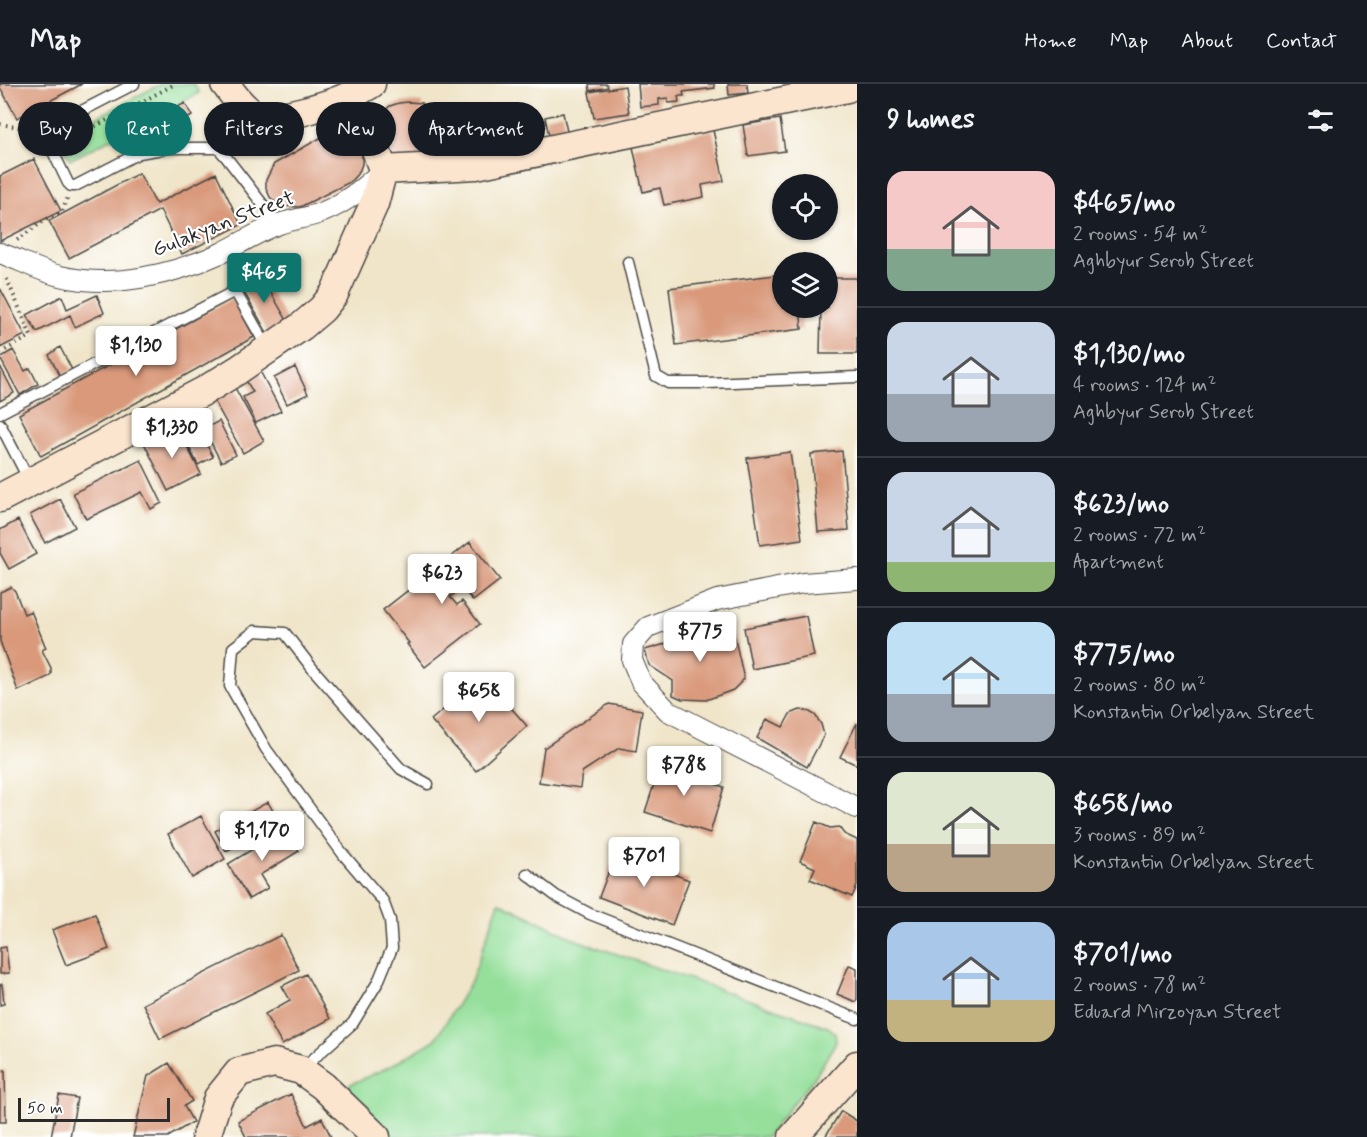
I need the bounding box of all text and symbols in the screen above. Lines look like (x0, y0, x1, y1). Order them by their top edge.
text: Map (30, 23, 81, 60)
text: Home (1025, 27, 1077, 55)
text: Map (1110, 27, 1148, 55)
text: About (1181, 27, 1233, 55)
text: Contact (1266, 27, 1337, 55)
chip: Buy (18, 102, 93, 156)
chip: Rent (105, 102, 192, 156)
chip: Filters (204, 102, 304, 156)
chip: New (316, 102, 396, 156)
chip: Apartment (408, 102, 545, 156)
text: 9 homes (887, 103, 975, 137)
icon: filters (1304, 104, 1337, 137)
map controls (772, 174, 838, 318)
button: locate (772, 174, 838, 240)
street label: Gulakyan Street (148, 184, 299, 264)
text: $465/mo (1073, 187, 1175, 221)
icon: home (935, 195, 1007, 267)
text: 2 rooms · 54 m² (1073, 221, 1207, 248)
text: Aghbyur Serob Street (1073, 248, 1254, 275)
button: layers (772, 252, 838, 318)
pin: $465 (228, 253, 300, 304)
text: $465 (241, 259, 287, 286)
pin: $1,130 (87, 326, 185, 377)
text: $1,130 (110, 332, 162, 359)
text: $1,130/mo (1073, 338, 1185, 372)
icon: home (935, 346, 1007, 418)
text: 4 rooms · 124 m² (1073, 372, 1216, 399)
text: Aghbyur Serob Street (1073, 399, 1254, 426)
pin: $1,330 (123, 408, 221, 459)
text: $1,330 (146, 414, 198, 441)
text: $623/mo (1073, 488, 1169, 522)
icon: home (935, 496, 1007, 568)
text: 2 rooms · 72 m² (1073, 522, 1206, 549)
text: Apartment (1073, 549, 1164, 576)
pin: $623 (406, 554, 478, 605)
text: $623 (422, 560, 462, 587)
pin: $775 (664, 612, 736, 663)
text: $775 (677, 618, 723, 645)
text: $775/mo (1073, 638, 1175, 672)
icon: home (935, 646, 1007, 718)
pin: $658 (443, 672, 515, 723)
text: 2 rooms · 80 m² (1073, 672, 1206, 699)
text: $658 (457, 678, 501, 705)
text: Konstantin Orbelyan Street (1073, 699, 1314, 726)
pin: $788 (648, 746, 720, 797)
text: $788 (661, 752, 707, 779)
text: $658/mo (1073, 788, 1173, 822)
icon: home (935, 796, 1007, 868)
pin: $1,170 (213, 811, 311, 862)
text: $1,170 (234, 817, 290, 844)
text: 3 rooms · 89 m² (1073, 822, 1206, 849)
pin: $701 (608, 837, 680, 888)
text: $701 (622, 843, 666, 870)
text: Konstantin Orbelyan Street (1073, 849, 1314, 876)
text: $701/mo (1073, 938, 1172, 972)
icon: home (935, 946, 1007, 1018)
text: 2 rooms · 78 m² (1073, 972, 1206, 999)
text: Eduard Mirzoyan Street (1073, 999, 1281, 1026)
scale bar (18, 1095, 170, 1122)
text: 50 m (27, 1098, 63, 1119)

